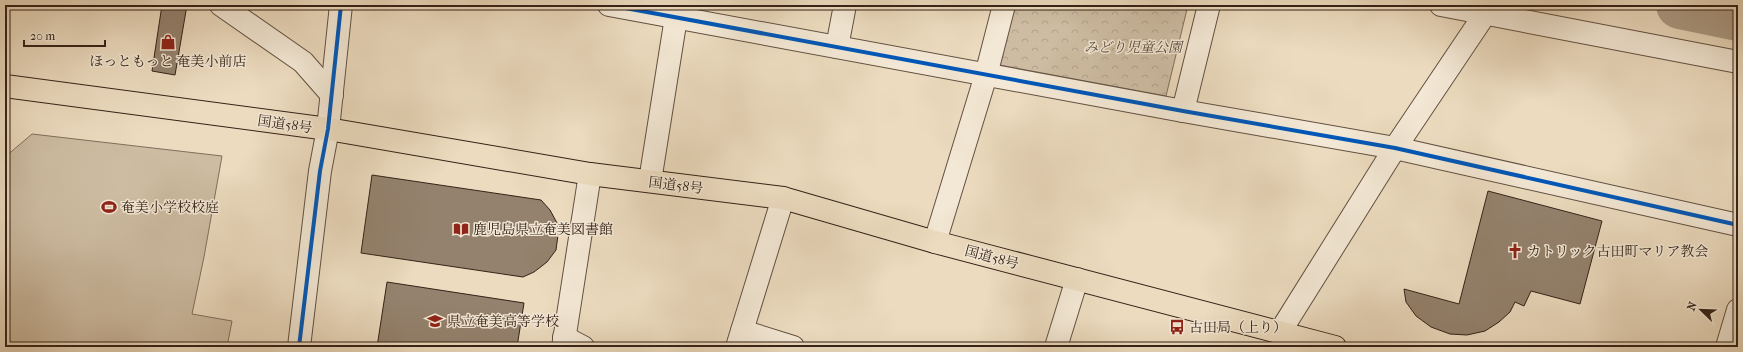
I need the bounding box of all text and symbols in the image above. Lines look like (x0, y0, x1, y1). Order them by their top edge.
scale bar (24, 22, 105, 48)
text: 20 m (30, 29, 55, 43)
shop icon: ほっともっと 奄美小前店 (159, 33, 177, 51)
park label: みどり児童公園 (1084, 39, 1184, 56)
place label: ほっともっと 奄美小前店 (89, 53, 247, 70)
street label: 国道58号 (256, 112, 313, 137)
street label: 国道58号 (648, 174, 704, 197)
sports icon: 奄美小学校校庭 (100, 198, 118, 216)
place label: 奄美小学校校庭 (121, 199, 219, 216)
library icon: 鹿児島県立奄美図書館 (452, 220, 470, 238)
place label: 鹿児島県立奄美図書館 (473, 221, 613, 238)
street label: 国道58号 (963, 242, 1021, 273)
church icon: カトリック古田町マリア教会 (1506, 242, 1524, 260)
place label: カトリック古田町マリア教会 (1527, 243, 1708, 260)
north arrow (1681, 290, 1721, 330)
text: N (1685, 299, 1700, 313)
school or university icon: 県立奄美高等学校 (426, 312, 444, 330)
place label: 県立奄美高等学校 (447, 313, 559, 330)
bus stop icon: 古田局（上り） (1168, 318, 1186, 336)
place label: 古田局（上り） (1189, 319, 1287, 336)

